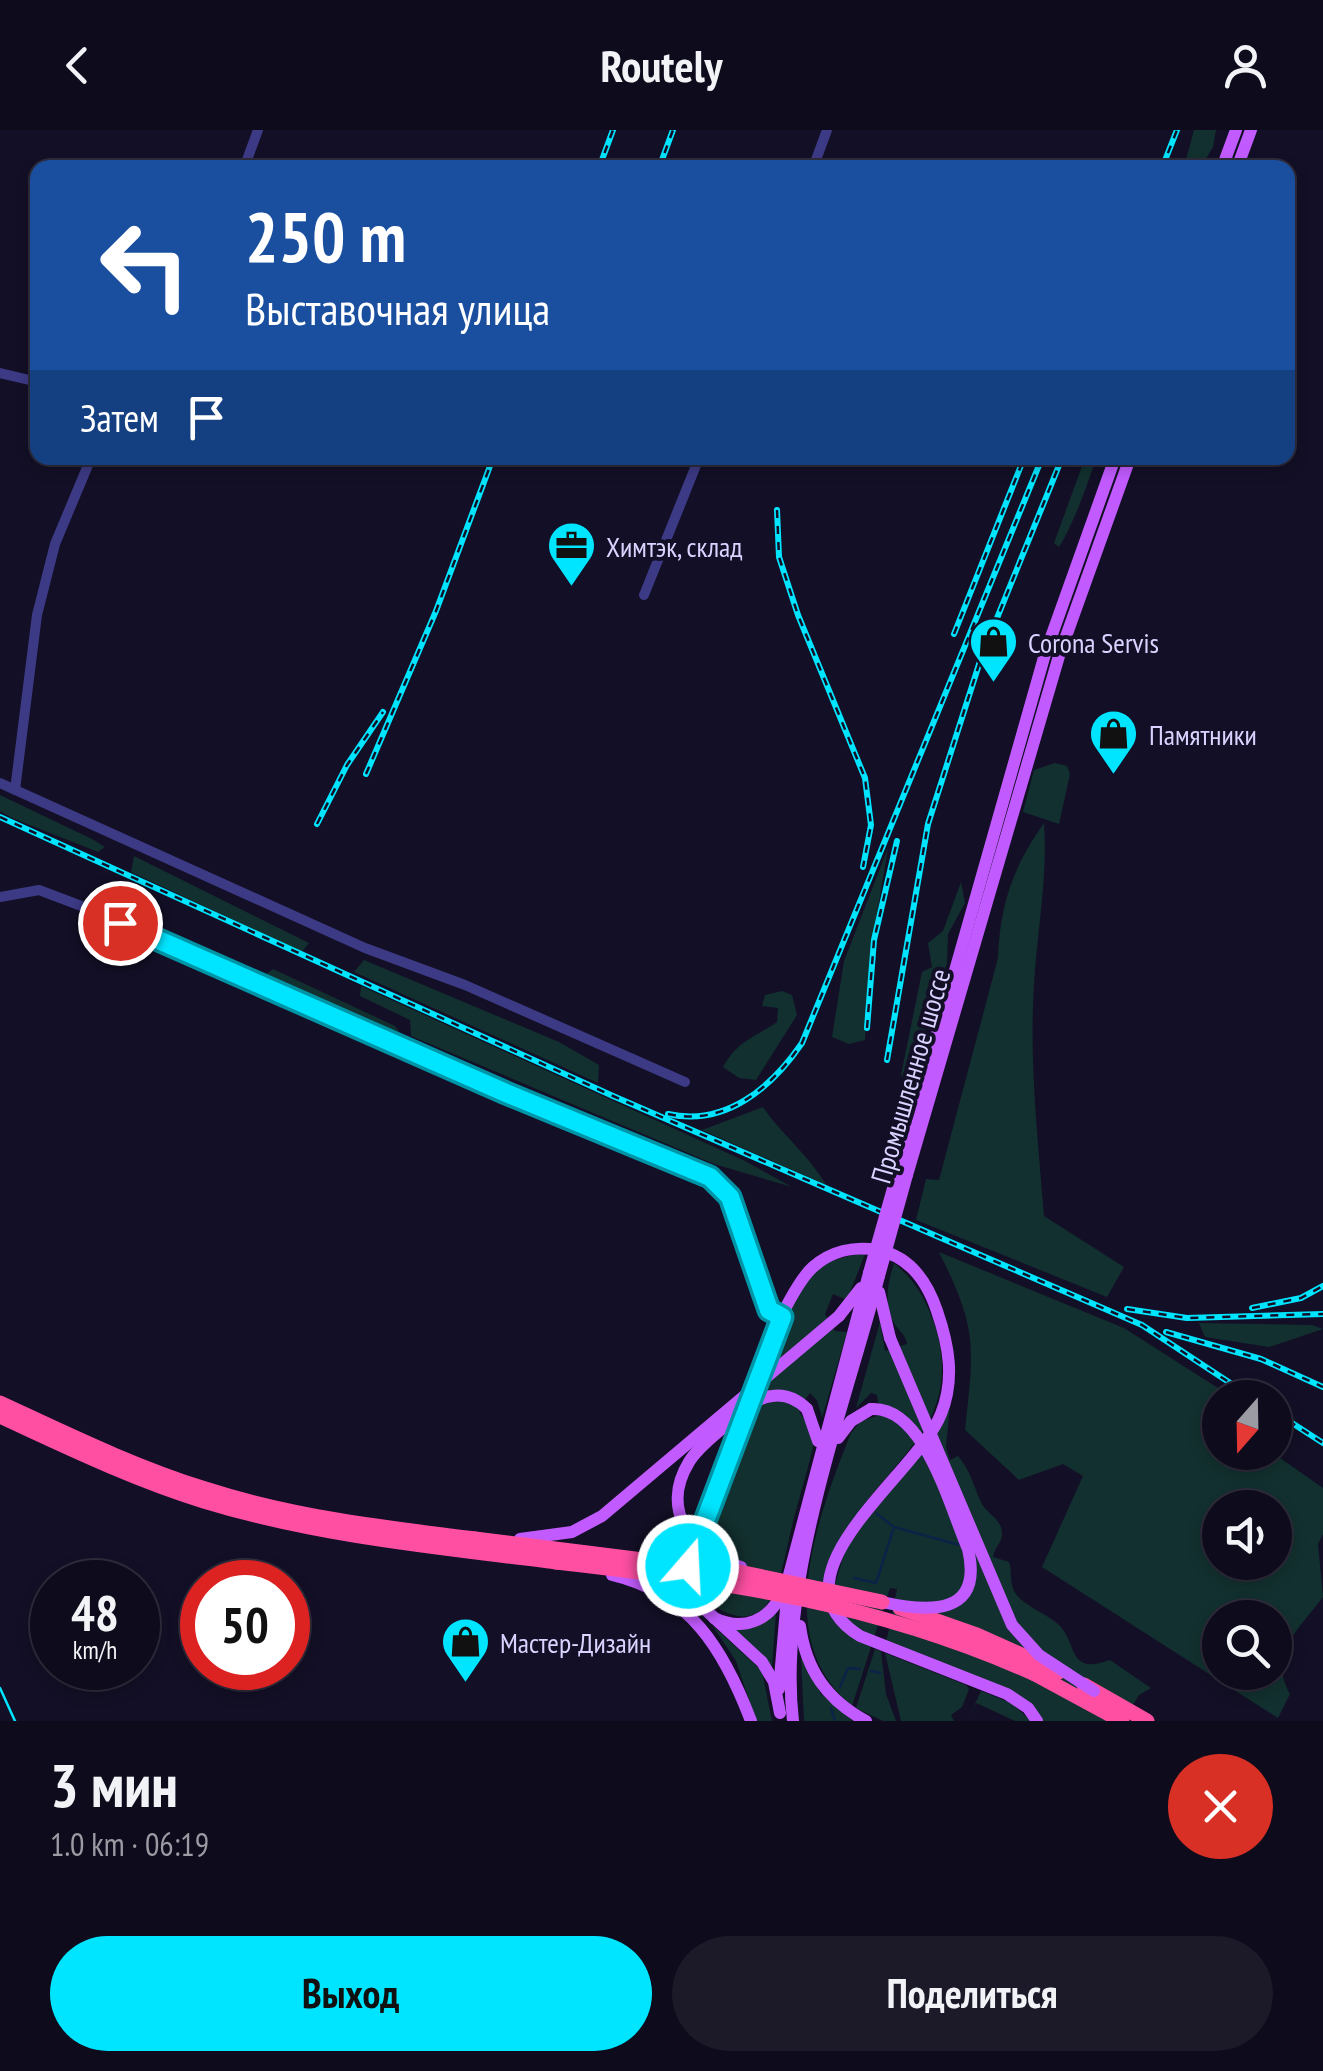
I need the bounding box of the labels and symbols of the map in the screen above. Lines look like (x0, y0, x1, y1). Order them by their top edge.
office icon: Химтэк, склад (545, 520, 597, 588)
place label: Химтэк, склад (606, 528, 743, 565)
shop icon: Corona Servis (967, 616, 1019, 684)
place label: Corona Servis (1028, 624, 1159, 661)
shop icon: Памятники (1088, 708, 1140, 776)
place label: Памятники (1149, 716, 1257, 753)
pin (78, 881, 163, 966)
street label: Промышленное шоссе (862, 964, 958, 1188)
north arrow (1202, 1380, 1292, 1470)
position arrow (636, 1514, 740, 1618)
speed limit sign: 50 (180, 1560, 310, 1690)
shop icon: Мастер-Дизайн (439, 1616, 491, 1684)
place label: Мастер-Дизайн (500, 1624, 651, 1661)

